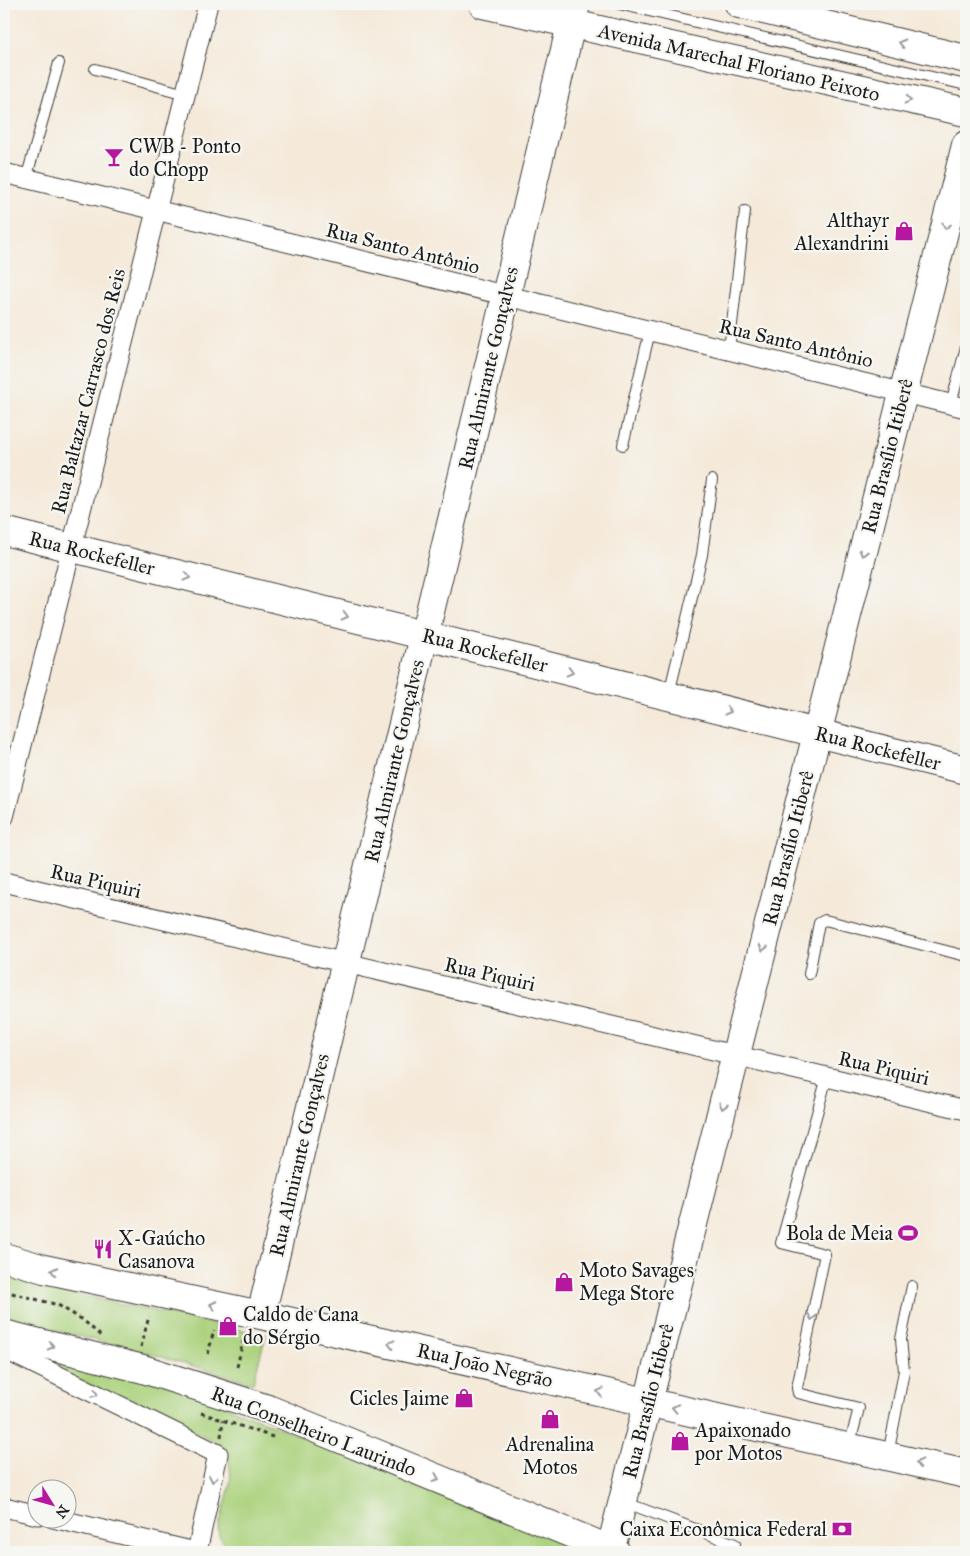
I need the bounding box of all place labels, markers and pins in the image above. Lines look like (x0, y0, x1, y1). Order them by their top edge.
place label: CWB - Ponto do Chopp (129, 134, 241, 181)
bar icon: CWB - Ponto do Chopp (103, 146, 125, 168)
place label: Althayr Alexandrini (793, 208, 889, 255)
shop icon: Althayr Alexandrini (893, 220, 915, 242)
place label: Bola de Meia (786, 1221, 894, 1245)
sports icon: Bola de Meia (897, 1222, 919, 1244)
place label: X-Gaúcho Casanova (118, 1226, 205, 1273)
restaurant icon: X-Gaúcho Casanova (92, 1238, 114, 1260)
place label: Moto Savages Mega Store (579, 1258, 694, 1306)
shop icon: Moto Savages Mega Store (553, 1271, 575, 1293)
place label: Caldo de Cana do Sérgio (243, 1302, 360, 1350)
shop icon: Caldo de Cana do Sérgio (217, 1315, 239, 1337)
place label: Cicles Jaime (350, 1386, 449, 1411)
shop icon: Cicles Jaime (453, 1387, 475, 1409)
shop icon: Adrenalina Motos (539, 1408, 561, 1430)
place label: Apaixonado por Motos (694, 1418, 791, 1465)
shop icon: Apaixonado por Motos (669, 1430, 691, 1452)
place label: Adrenalina Motos (505, 1432, 595, 1479)
place label: Caixa Econômica Federal (620, 1517, 828, 1541)
bank icon: Caixa Econômica Federal (831, 1518, 853, 1540)

